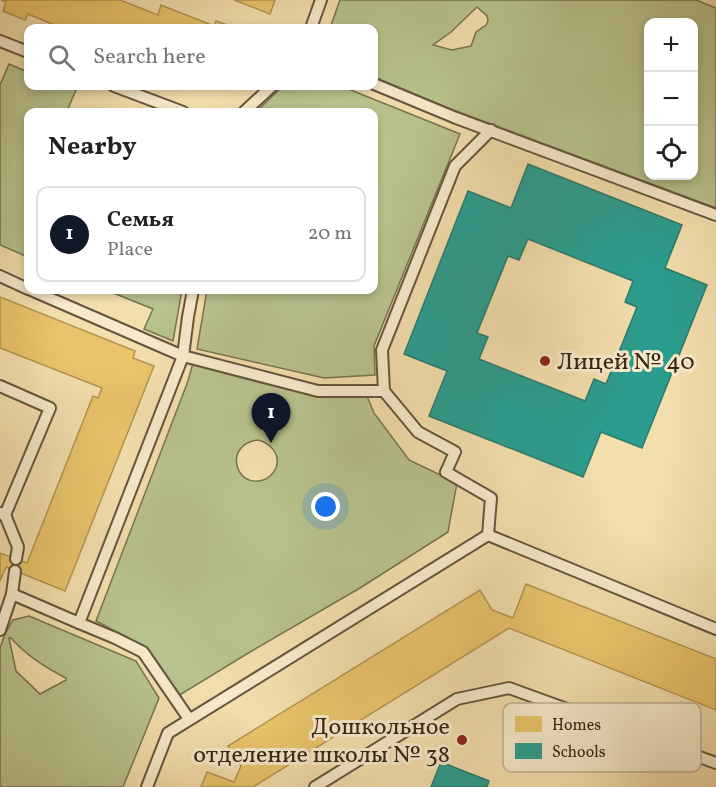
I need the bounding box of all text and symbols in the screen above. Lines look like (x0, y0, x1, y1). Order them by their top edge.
map controls (644, 18, 698, 180)
button: + (644, 18, 698, 72)
search box (24, 24, 378, 90)
icon: search (45, 41, 78, 74)
text: Search here (93, 42, 206, 73)
button: − (644, 72, 698, 126)
button: locate (644, 126, 698, 180)
text: Nearby (48, 129, 137, 165)
text: Семья (107, 205, 174, 236)
text: 1 (65, 220, 74, 248)
text: 20 m (308, 220, 352, 248)
text: Place (107, 236, 153, 264)
place label: Лицей № 40 (557, 346, 695, 380)
marker: Лицей № 40 (538, 354, 552, 368)
pin: 1 (252, 394, 290, 443)
your location (311, 492, 340, 521)
legend (503, 703, 701, 772)
place label: Дошкольное отделение школы № 38 (193, 711, 450, 773)
text: Homes (552, 715, 601, 737)
marker: Дошкольное отделение школы № 38 (455, 733, 469, 747)
text: Schools (552, 742, 606, 764)

